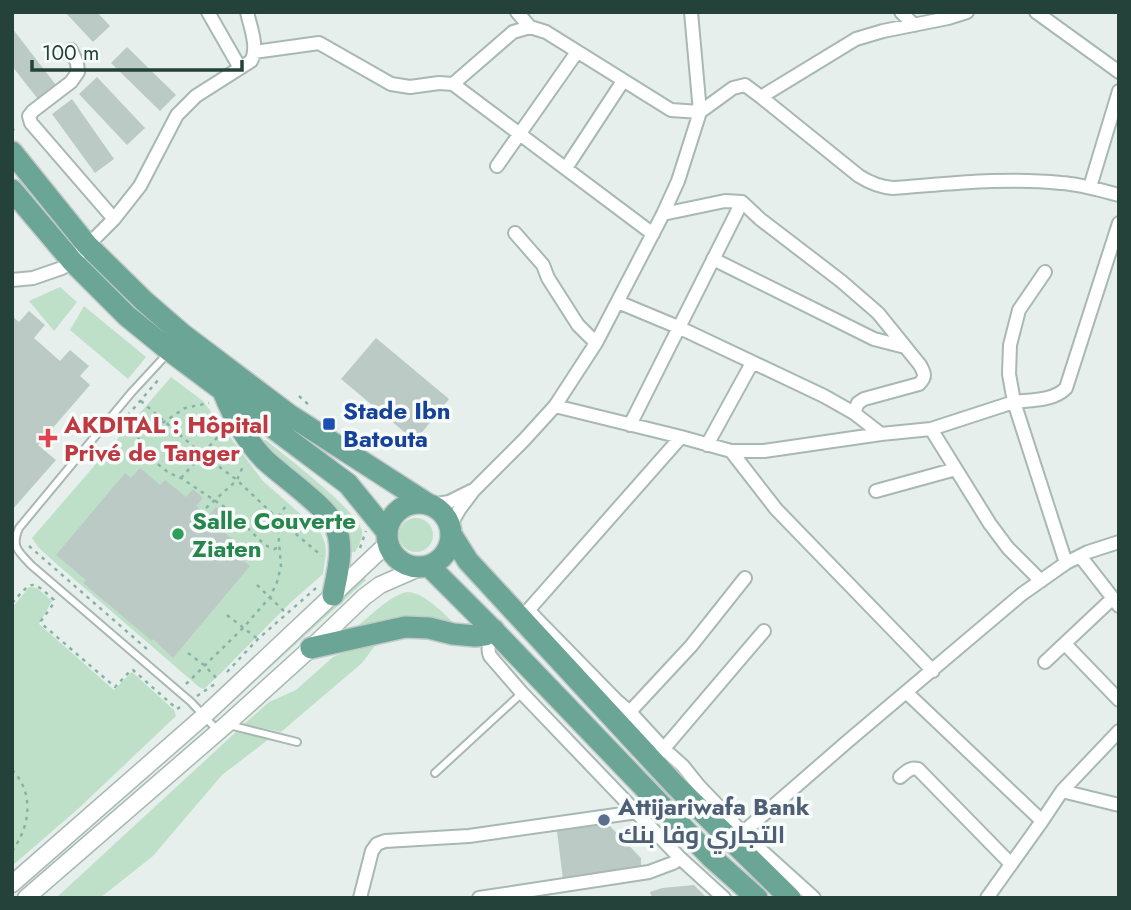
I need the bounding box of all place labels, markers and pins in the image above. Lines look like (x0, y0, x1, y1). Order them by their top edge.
place label: Stade Ibn Batouta (343, 393, 451, 456)
place label: AKDITAL : Hôpital Privé de Tanger (63, 407, 269, 470)
marker: Stade Ibn Batouta (321, 416, 337, 432)
marker: AKDITAL : Hôpital Privé de Tanger (38, 428, 58, 448)
place label: Salle Couverte Ziaten (192, 503, 356, 566)
marker: Salle Couverte Ziaten (170, 526, 186, 542)
place label: Attijariwafa Bank التجاري وفا بنك (617, 789, 810, 854)
marker: Attijariwafa Bank التجاري وفا بنك (596, 812, 612, 828)

